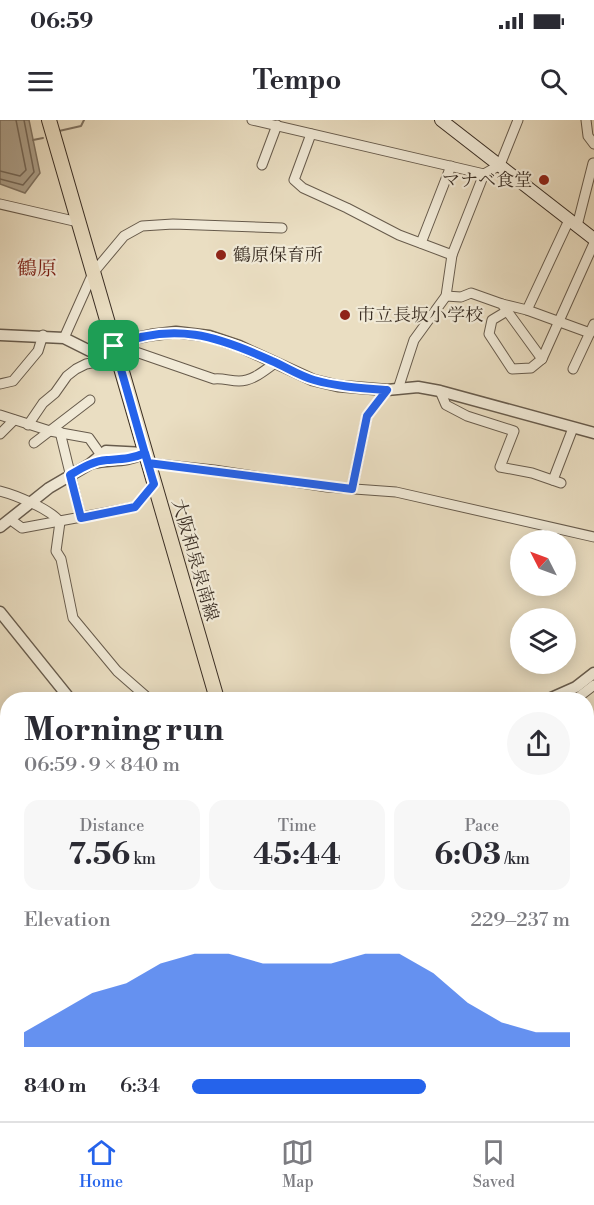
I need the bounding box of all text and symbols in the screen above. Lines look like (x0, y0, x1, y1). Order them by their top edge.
text: 06:59 (30, 8, 93, 35)
text: Tempo (253, 64, 341, 98)
icon: menu (24, 65, 57, 98)
icon: search (537, 65, 570, 98)
place label: マナベ食堂 (442, 169, 532, 192)
marker: マナベ食堂 (537, 173, 551, 187)
place label: 鶴原保育所 (233, 244, 323, 267)
marker: 鶴原保育所 (214, 248, 228, 262)
district label: 鶴原 (17, 257, 57, 282)
place label: 市立長坂小学校 (357, 304, 483, 327)
marker: 市立長坂小学校 (338, 308, 352, 322)
pin (88, 320, 139, 371)
icon: arrive (97, 329, 130, 362)
street label: 大阪和泉泉南線 (167, 496, 223, 624)
north arrow (510, 530, 576, 596)
map controls (510, 530, 576, 674)
button: layers (510, 608, 576, 674)
text: Morning run (24, 710, 224, 751)
button: share (507, 712, 570, 775)
text: 06:59 · 9 × 840 m (24, 753, 180, 778)
text: Distance (80, 816, 144, 836)
text: Time (278, 816, 316, 836)
text: Pace (465, 816, 499, 836)
text: 7.56 (68, 836, 130, 874)
text: 45:44 (253, 836, 341, 874)
text: 6:03 (434, 836, 501, 874)
text: km (130, 849, 156, 869)
text: /km (501, 849, 530, 869)
text: Elevation (24, 908, 111, 933)
text: 229–237 m (471, 908, 570, 933)
text: 840 m (24, 1074, 86, 1099)
text: 6:34 (120, 1074, 160, 1099)
tab: Home (79, 1136, 123, 1192)
tab: Map (281, 1136, 314, 1192)
tab: Saved (473, 1136, 515, 1192)

